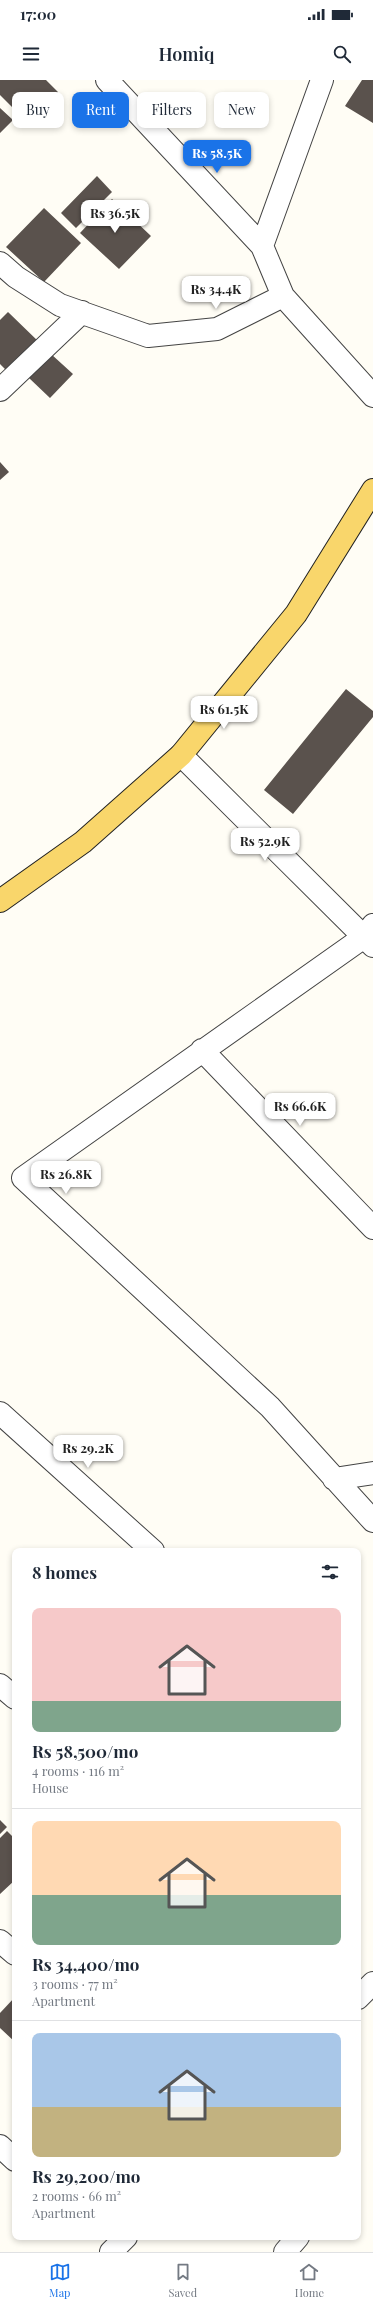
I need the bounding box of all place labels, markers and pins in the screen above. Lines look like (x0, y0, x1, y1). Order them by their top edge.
pin: Rs 58.5K (176, 140, 258, 174)
pin: Rs 36.5K (74, 200, 156, 234)
pin: Rs 34.4K (175, 276, 257, 310)
pin: Rs 61.5K (183, 696, 265, 730)
pin: Rs 52.9K (224, 828, 306, 862)
pin: Rs 66.6K (259, 1093, 341, 1127)
pin: Rs 26.8K (25, 1161, 107, 1195)
pin: Rs 29.2K (47, 1435, 129, 1469)

